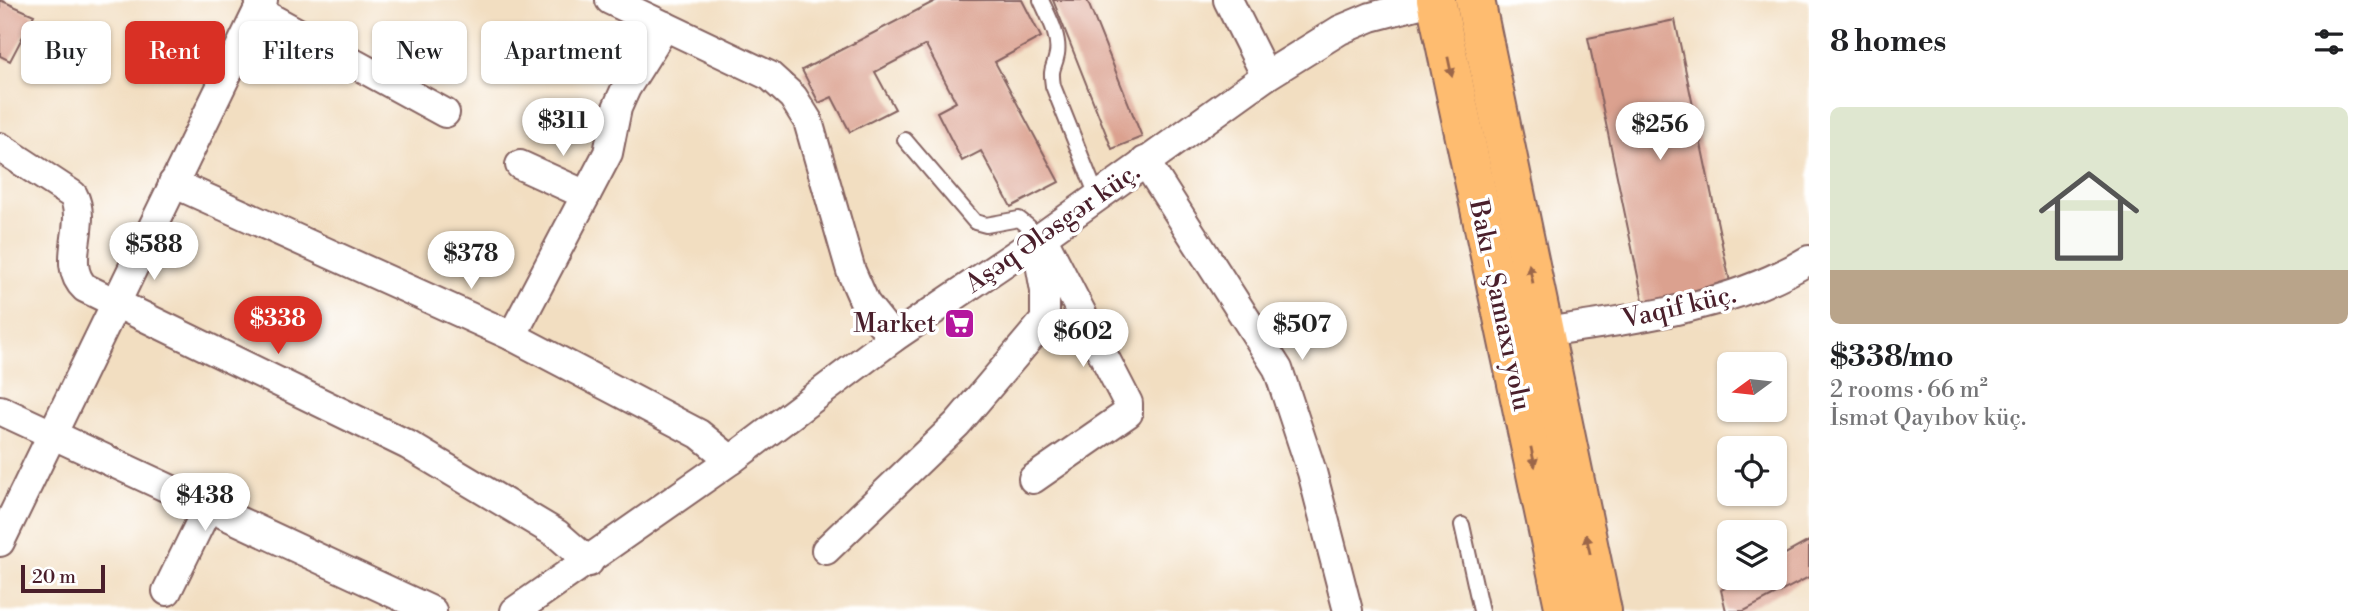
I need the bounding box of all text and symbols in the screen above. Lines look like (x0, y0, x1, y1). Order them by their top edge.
chip: Buy (21, 21, 111, 84)
chip: Rent (125, 21, 225, 84)
chip: Filters (239, 21, 358, 84)
chip: New (372, 21, 467, 84)
chip: Apartment (481, 21, 647, 84)
text: 8 homes (1830, 23, 1946, 61)
icon: filters (2310, 23, 2348, 61)
one-way arrow (1445, 56, 1456, 78)
pin: $311 (522, 99, 604, 158)
pin: $256 (1619, 102, 1701, 162)
text: $311 (538, 107, 588, 135)
text: $256 (1632, 111, 1688, 139)
icon: home (2026, 153, 2152, 279)
street label: Aşəq Ələsgər küç. (958, 156, 1146, 301)
street label: Bakı - Şamaxı yolu (1462, 196, 1538, 414)
pin: $588 (113, 222, 195, 282)
text: $588 (125, 231, 183, 259)
pin: $378 (430, 232, 512, 291)
text: $378 (444, 240, 498, 268)
one-way arrow (1526, 263, 1537, 285)
street label: Vaqif küç. (1618, 278, 1739, 336)
pin: $338 (237, 296, 319, 356)
pin: $507 (1261, 302, 1343, 362)
text: $338 (250, 305, 306, 333)
supermarket icon: Market (942, 306, 976, 340)
place label: Market (853, 308, 936, 340)
pin: $602 (1042, 310, 1124, 369)
text: $507 (1273, 311, 1331, 339)
text: $602 (1054, 318, 1112, 346)
text: $338/mo (1830, 338, 1954, 376)
north arrow (1717, 352, 1787, 422)
map controls (1717, 352, 1787, 590)
text: 2 rooms · 66 m² (1830, 376, 1988, 404)
text: İsmət Qayıbov küç. (1830, 404, 2026, 432)
button: locate (1717, 436, 1787, 506)
one-way arrow (1527, 446, 1538, 468)
pin: $438 (164, 474, 246, 533)
text: $438 (176, 482, 234, 510)
button: layers (1717, 520, 1787, 590)
one-way arrow (1582, 533, 1593, 555)
scale bar (21, 562, 105, 594)
text: 20 m (32, 565, 76, 589)

